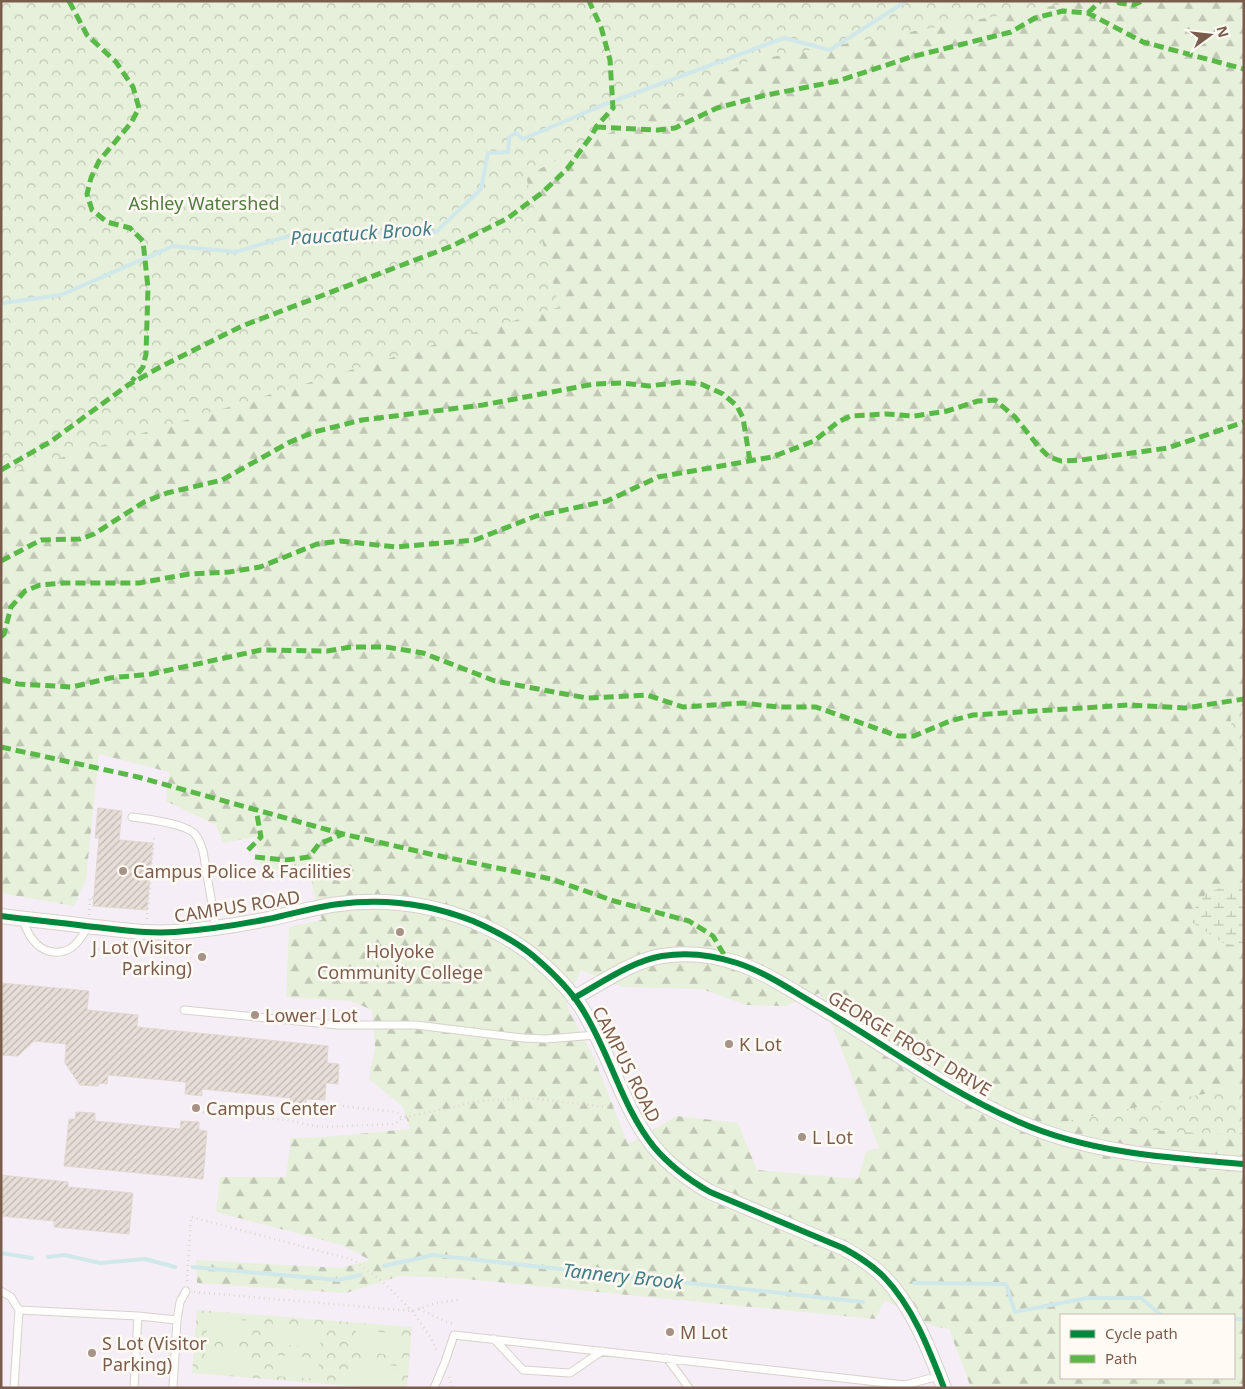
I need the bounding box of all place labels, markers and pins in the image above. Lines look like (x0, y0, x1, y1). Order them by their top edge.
place label: Campus Police & Facilities (133, 859, 351, 883)
marker: Campus Police & Facilities (117, 865, 129, 877)
marker: Holyoke Community College (394, 926, 406, 938)
place label: J Lot (Visitor Parking) (90, 935, 193, 980)
place label: Holyoke Community College (317, 939, 483, 984)
marker: J Lot (Visitor Parking) (196, 951, 208, 963)
place label: Lower J Lot (265, 1003, 358, 1027)
marker: Lower J Lot (249, 1009, 261, 1021)
place label: K Lot (739, 1032, 782, 1056)
marker: K Lot (723, 1038, 735, 1050)
place label: Campus Center (206, 1096, 337, 1120)
marker: Campus Center (190, 1102, 202, 1114)
place label: L Lot (812, 1125, 853, 1149)
marker: L Lot (796, 1131, 808, 1143)
place label: M Lot (680, 1320, 728, 1344)
marker: M Lot (664, 1326, 676, 1338)
place label: S Lot (Visitor Parking) (102, 1331, 208, 1376)
marker: S Lot (Visitor Parking) (86, 1347, 98, 1359)

